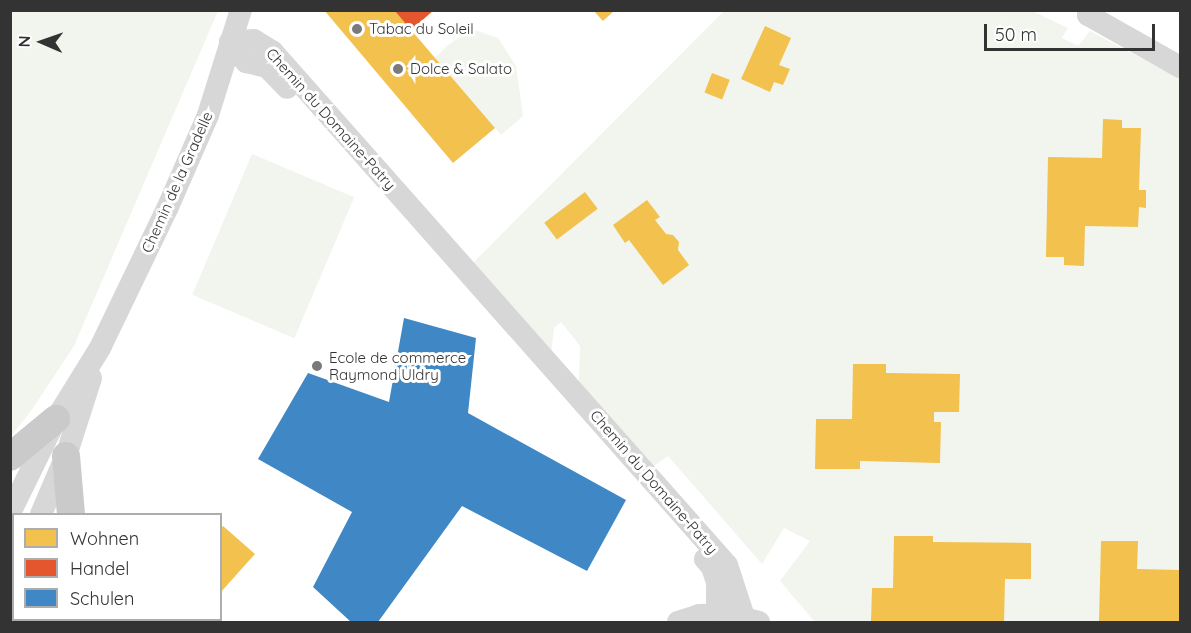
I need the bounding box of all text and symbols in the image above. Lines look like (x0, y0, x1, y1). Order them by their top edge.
north arrow (12, 12, 72, 72)
scale bar (987, 12, 1158, 50)
place label: Tabac du Soleil (369, 20, 474, 38)
marker: Tabac du Soleil (350, 22, 364, 36)
text: 50 m (995, 23, 1037, 46)
text: N (14, 35, 34, 48)
street label: Chemin du Domaine-Patry (263, 44, 399, 194)
place label: Dolce & Salato (410, 60, 512, 78)
marker: Dolce & Salato (391, 62, 405, 76)
street label: Chemin de la Gradelle (138, 109, 216, 255)
place label: Ecole de commerce Raymond Uldry (329, 348, 466, 383)
marker: Ecole de commerce Raymond Uldry (310, 359, 324, 373)
street label: Chemin du Domaine-Patry (587, 406, 721, 558)
legend (12, 513, 222, 621)
text: Wohnen (70, 527, 139, 550)
text: Handel (70, 557, 130, 580)
text: Schulen (70, 587, 134, 610)

